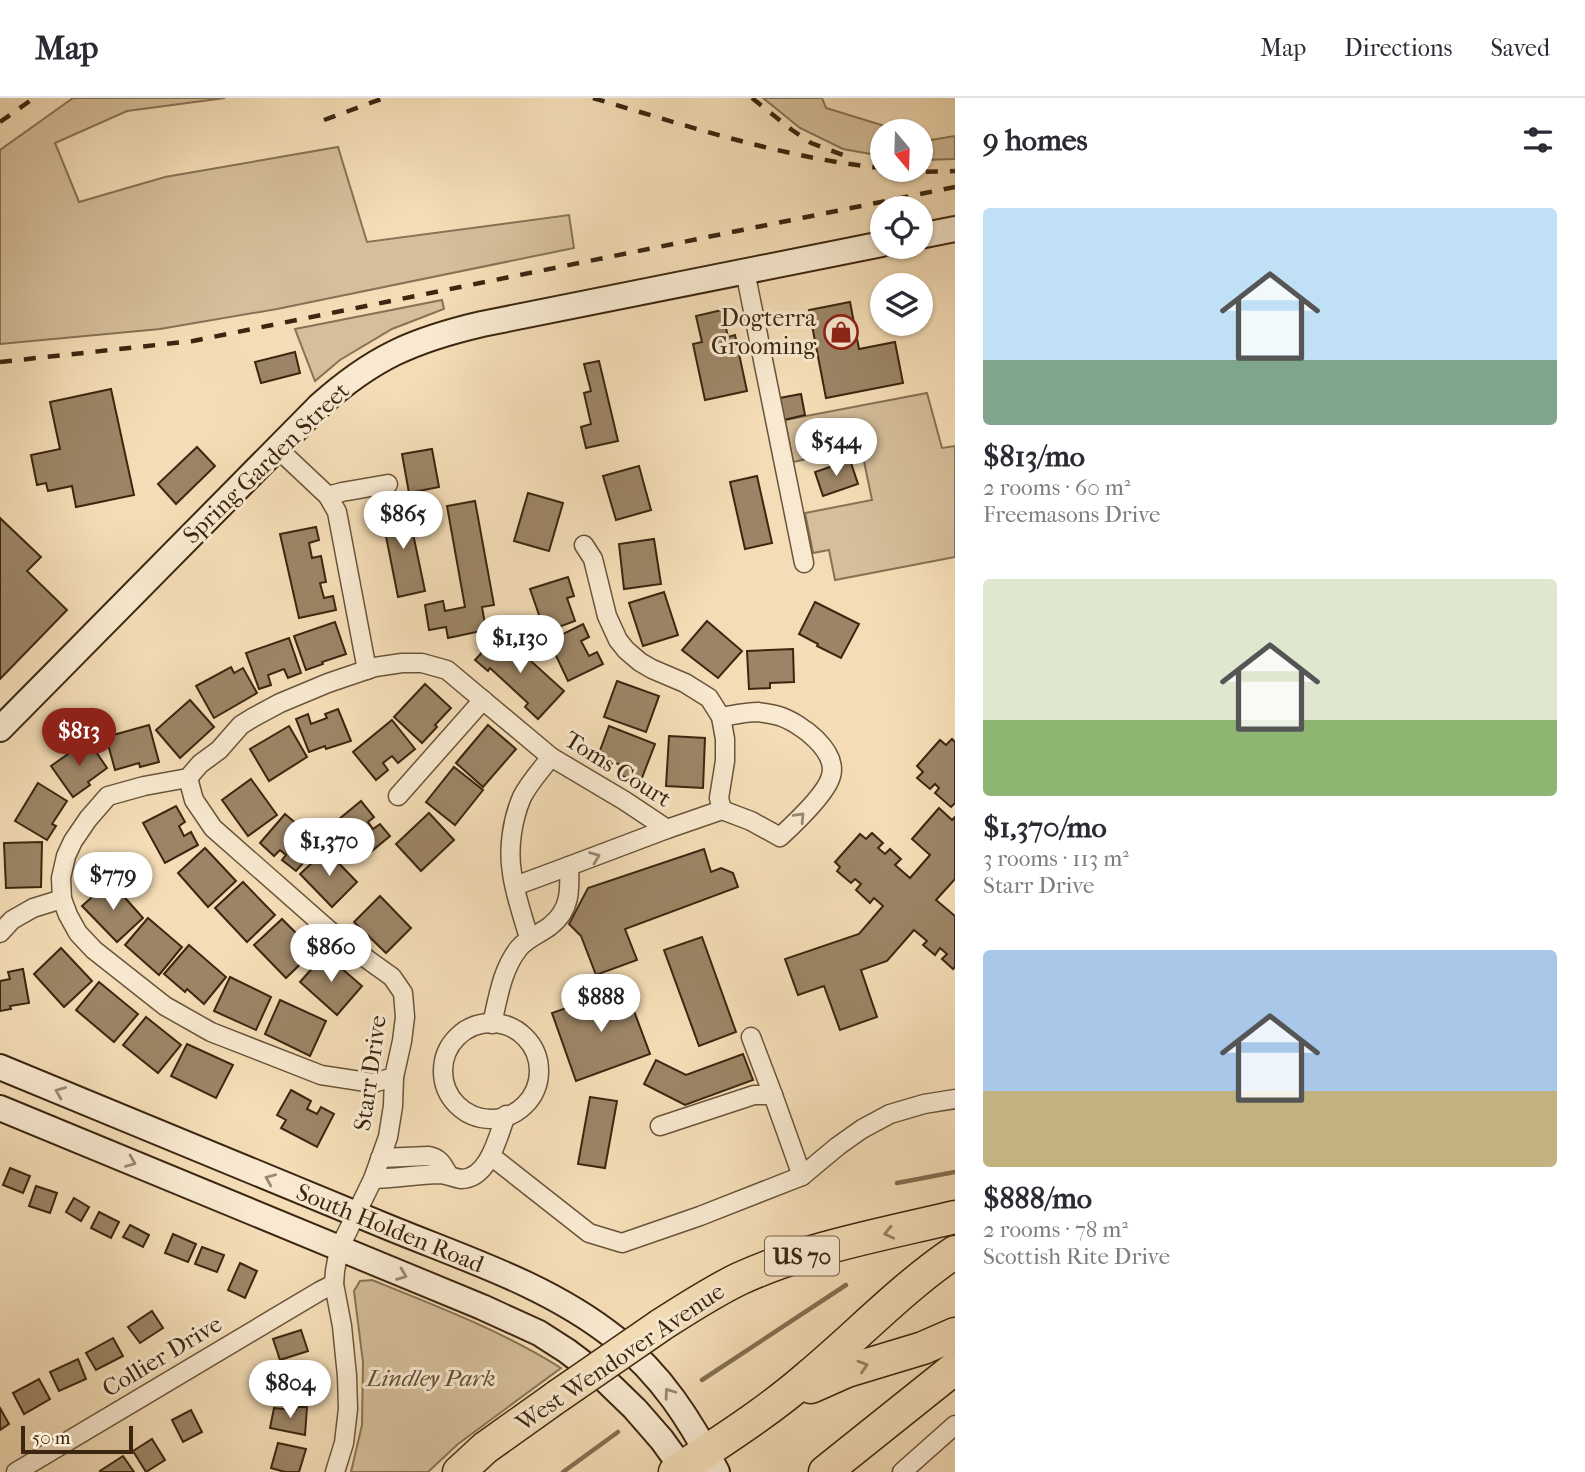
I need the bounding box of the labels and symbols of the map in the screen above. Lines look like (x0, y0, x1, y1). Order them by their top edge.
north arrow (870, 119, 933, 182)
place label: Dogterra Grooming (711, 304, 817, 360)
shop icon: Dogterra Grooming (822, 313, 860, 351)
street label: Spring Garden Street (177, 376, 355, 549)
pin: $544 (795, 418, 877, 478)
pin: $865 (362, 491, 444, 551)
pin: $1,130 (463, 616, 577, 675)
pin: $813 (38, 708, 120, 768)
street label: Toms Court (559, 725, 677, 813)
one-way arrow (792, 812, 804, 825)
pin: $1,370 (272, 818, 386, 878)
one-way arrow (588, 851, 600, 865)
pin: $779 (72, 852, 154, 912)
pin: $860 (290, 924, 372, 984)
pin: $888 (560, 974, 642, 1034)
street label: Starr Drive (348, 1013, 392, 1133)
one-way arrow (54, 1086, 67, 1100)
one-way arrow (124, 1154, 136, 1168)
one-way arrow (265, 1173, 277, 1187)
street label: South Holden Road (292, 1178, 489, 1279)
one-way arrow (883, 1225, 895, 1239)
road number: US 70 (765, 1236, 839, 1275)
one-way arrow (396, 1266, 408, 1280)
street label: West Wendover Avenue (510, 1277, 730, 1438)
street label: Collier Drive (97, 1309, 227, 1403)
pin: $804 (249, 1360, 331, 1420)
one-way arrow (857, 1360, 869, 1375)
park label: Lindley Park (364, 1364, 496, 1392)
one-way arrow (665, 1388, 678, 1401)
scale bar (21, 1423, 133, 1455)

